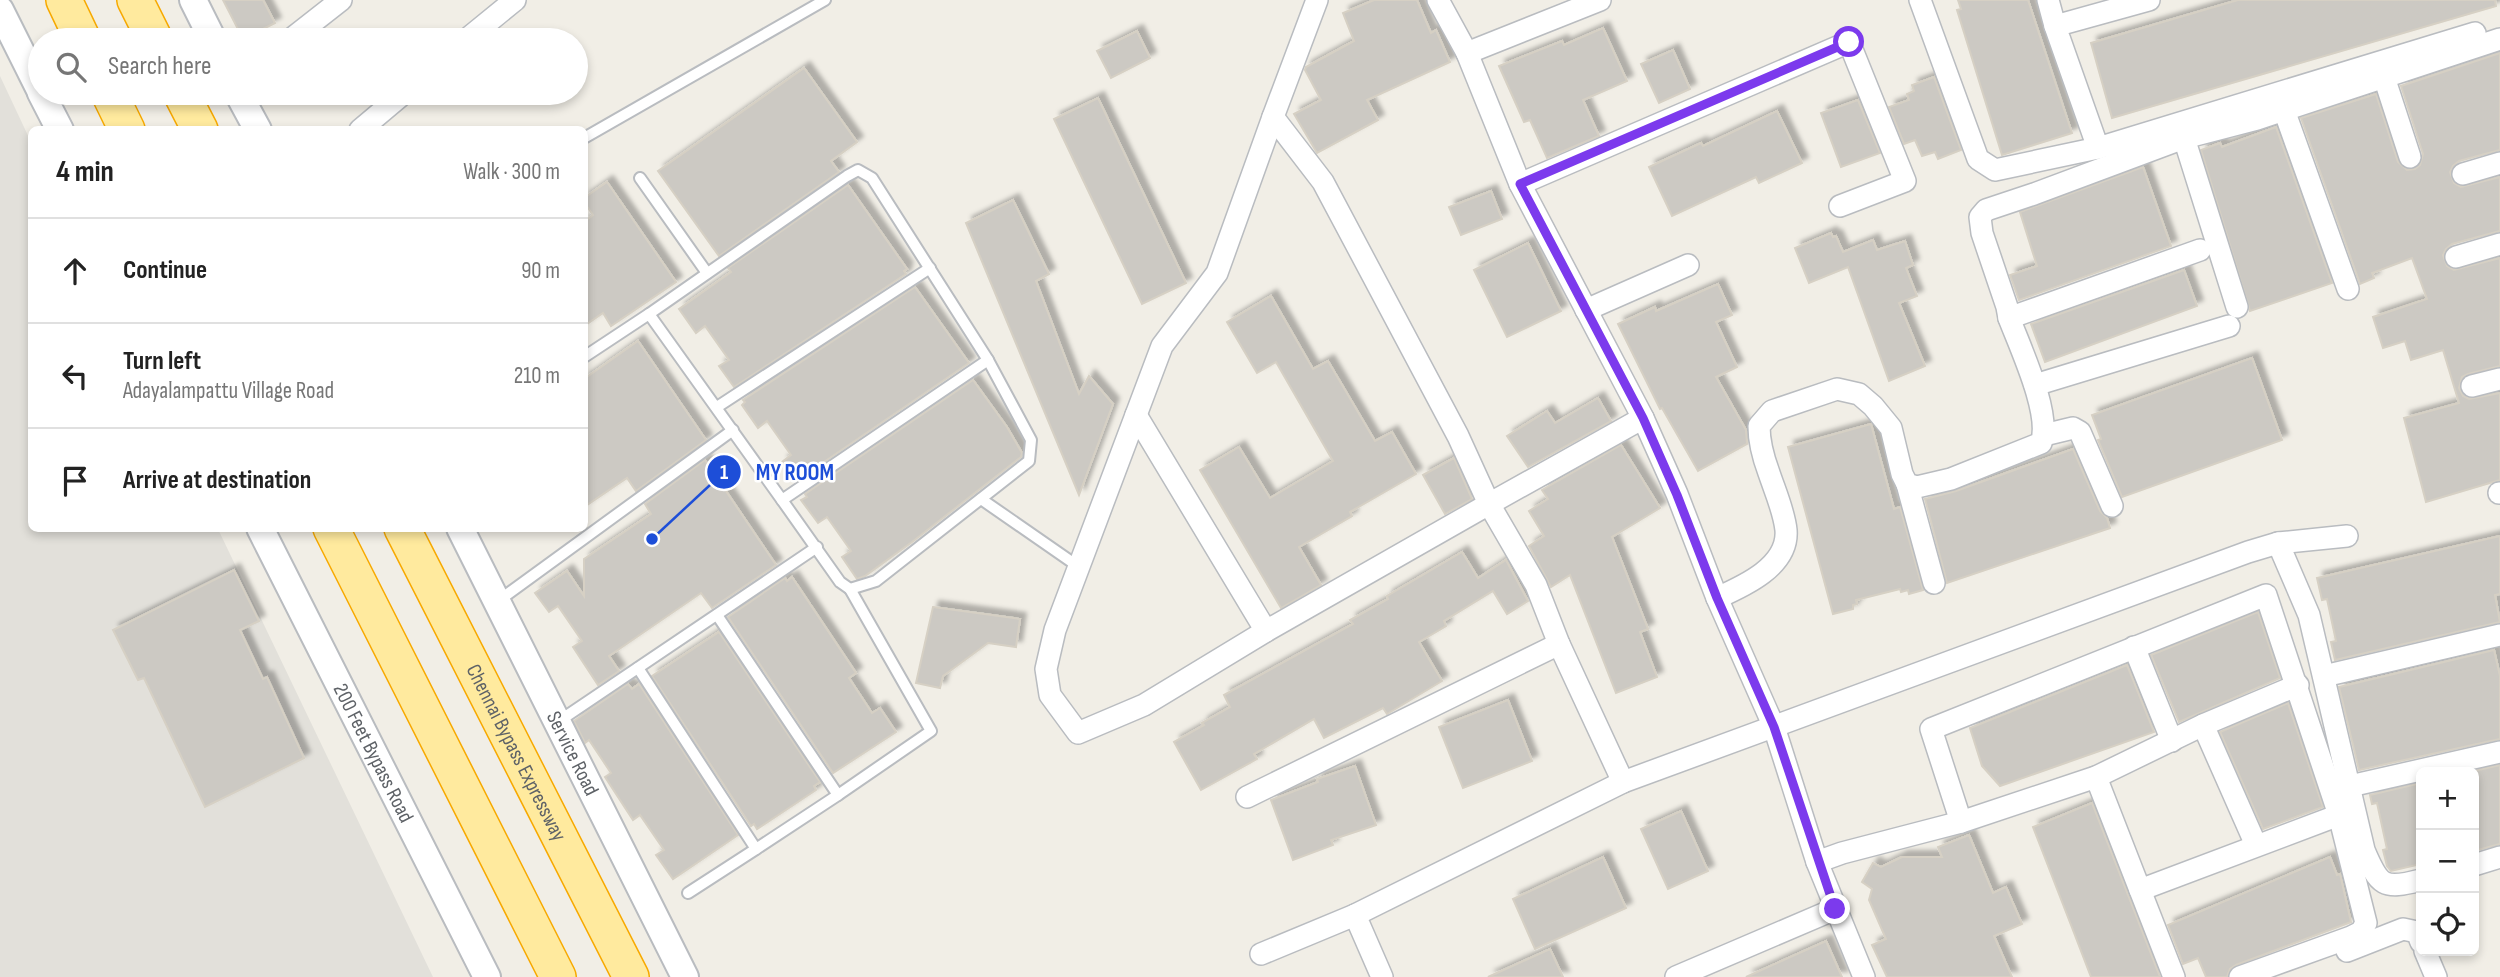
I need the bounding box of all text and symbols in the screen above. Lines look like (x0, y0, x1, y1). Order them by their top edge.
route start (1833, 26, 1864, 57)
search box (28, 28, 588, 105)
icon: search (52, 48, 90, 86)
text: Search here (108, 51, 211, 82)
text: 4 min (56, 154, 114, 190)
text: Walk · 300 m (463, 158, 560, 186)
icon: ahead (56, 252, 94, 290)
text: Continue (123, 255, 207, 286)
text: 90 m (521, 257, 560, 285)
text: Turn left (123, 346, 201, 377)
icon: left (56, 357, 94, 395)
text: 210 m (514, 362, 560, 390)
text: Adayalampattu Village Road (123, 377, 334, 405)
callout: MY ROOM (707, 450, 848, 494)
text: MY ROOM (756, 459, 834, 487)
text: 1 (720, 460, 728, 485)
icon: arrive (56, 462, 94, 500)
text: Arrive at destination (123, 465, 311, 496)
street label: Chennai Bypass Expressway (461, 660, 572, 845)
street label: 200 Feet Bypass Road (328, 680, 419, 827)
street label: Service Road (541, 707, 604, 800)
map controls (2416, 767, 2479, 956)
button: + (2416, 767, 2479, 830)
button: − (2416, 830, 2479, 893)
route end (1819, 893, 1850, 924)
button: locate (2416, 893, 2479, 956)

